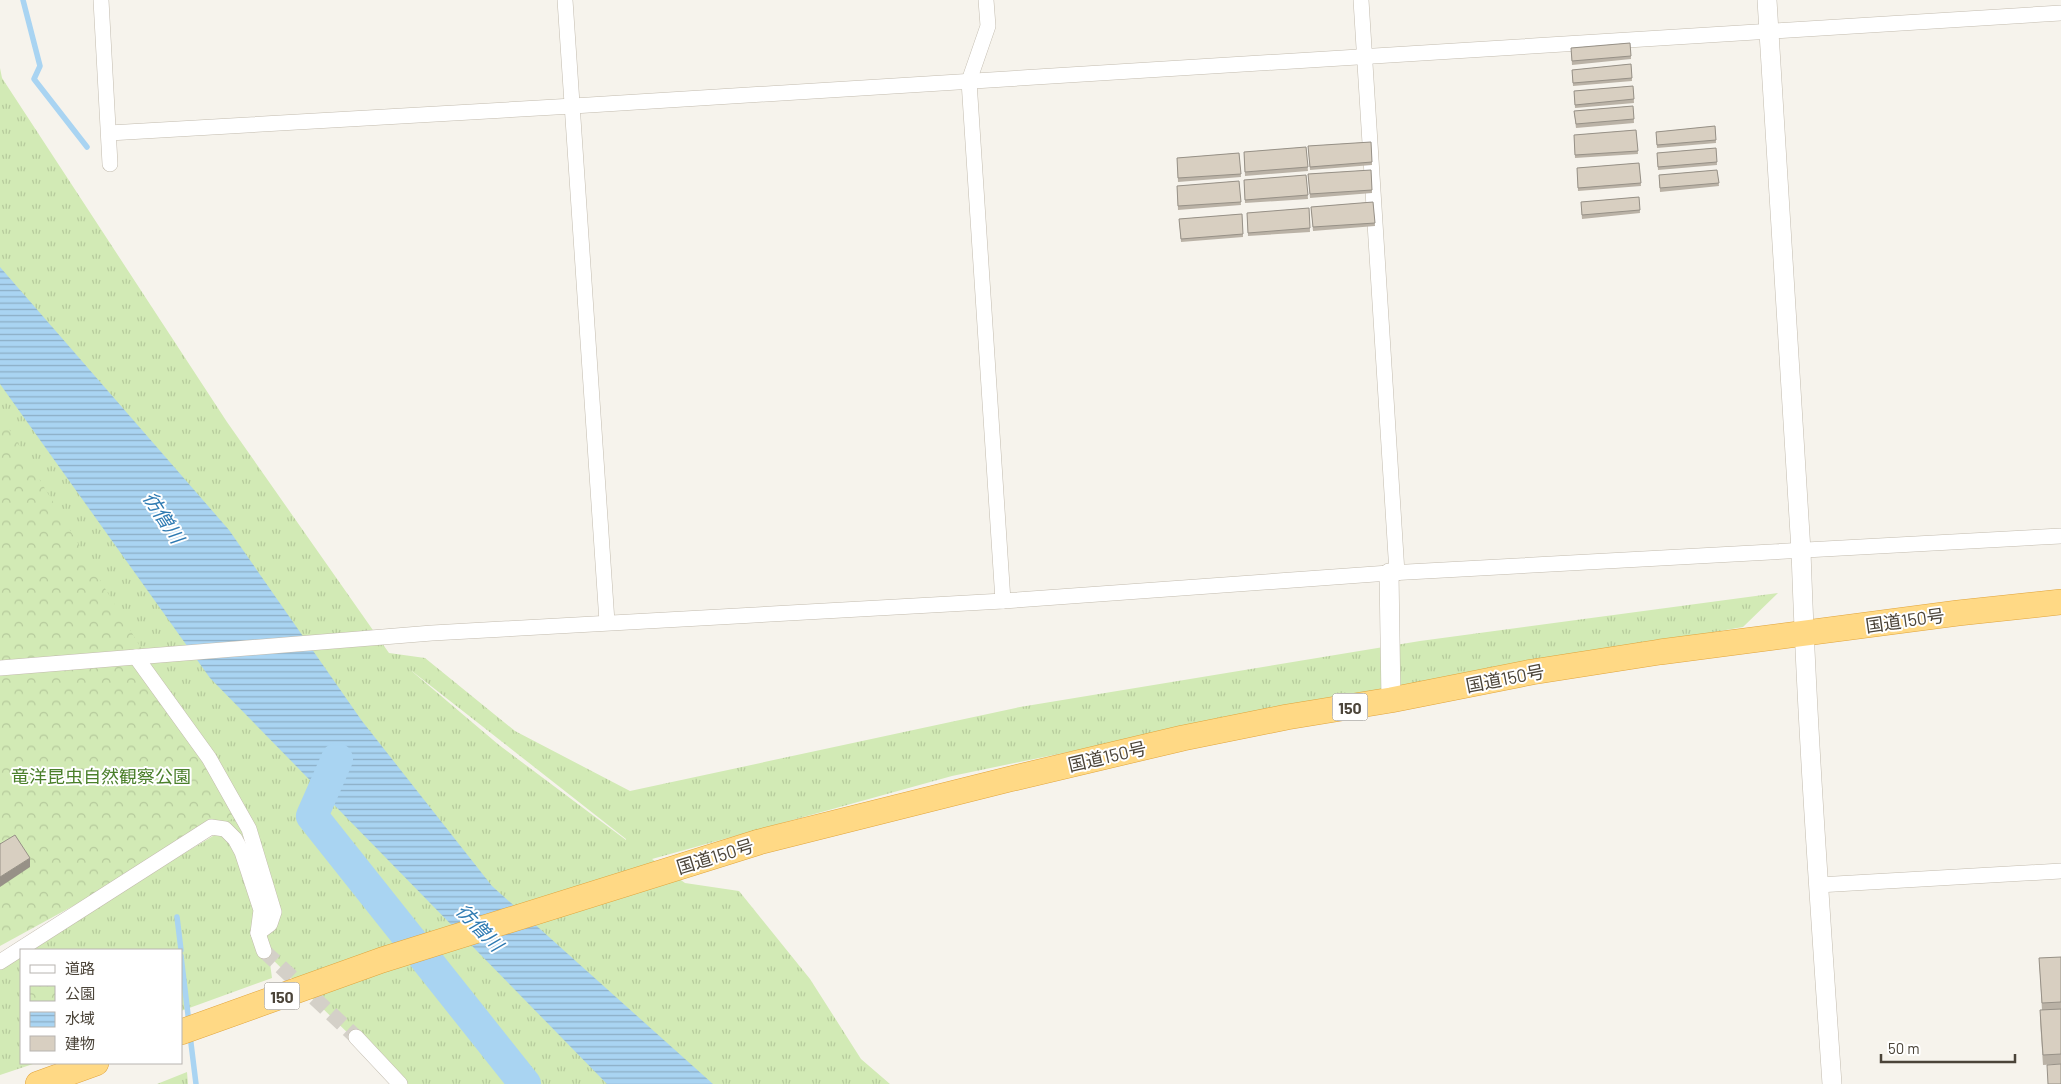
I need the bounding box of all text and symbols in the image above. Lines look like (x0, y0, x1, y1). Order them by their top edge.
water label: 彷僧川 (139, 487, 190, 549)
street label: 国道150号 (1864, 604, 1946, 636)
street label: 国道150号 (1464, 660, 1546, 696)
road number: 150 (1332, 694, 1368, 720)
street label: 国道150号 (1066, 736, 1148, 776)
park label: 竜洋昆虫自然観察公園 (11, 765, 191, 787)
street label: 国道150号 (674, 834, 756, 878)
water label: 彷僧川 (452, 899, 509, 957)
legend (20, 949, 182, 1064)
text: 道路 (65, 959, 95, 977)
road number: 150 (264, 982, 300, 1009)
text: 公園 (65, 984, 95, 1002)
text: 水域 (65, 1009, 95, 1027)
scale bar (1881, 1032, 2015, 1064)
text: 建物 (65, 1034, 95, 1052)
text: 50 m (1888, 1039, 1920, 1057)

